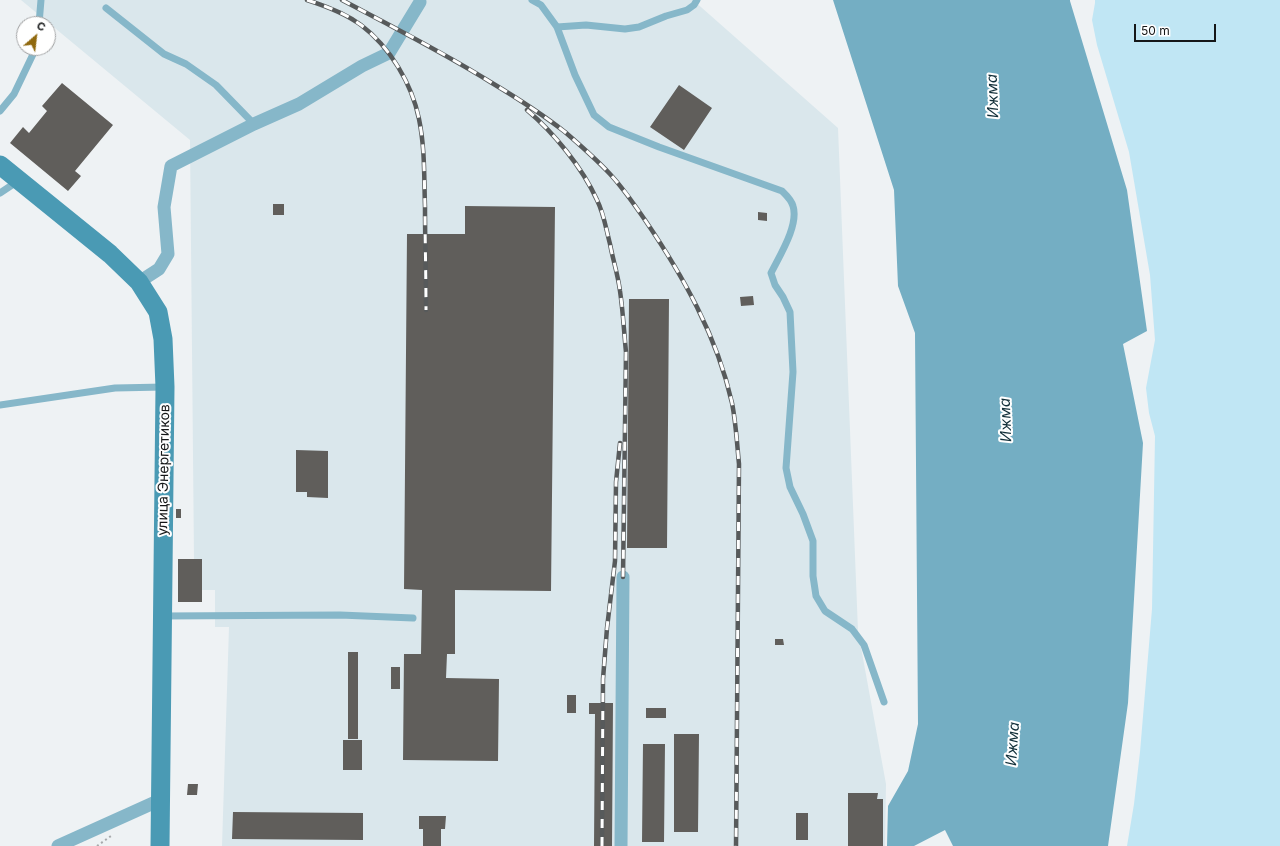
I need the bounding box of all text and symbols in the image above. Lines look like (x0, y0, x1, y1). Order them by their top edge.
north arrow (16, 16, 56, 56)
scale bar (1136, 16, 1218, 42)
text: С (34, 18, 48, 34)
text: 50 m (1141, 23, 1170, 38)
water label: Ижма (983, 74, 1003, 118)
water label: Ижма (996, 398, 1016, 442)
street label: улица Энергетиков (154, 404, 174, 536)
water label: Ижма (1002, 721, 1024, 767)

